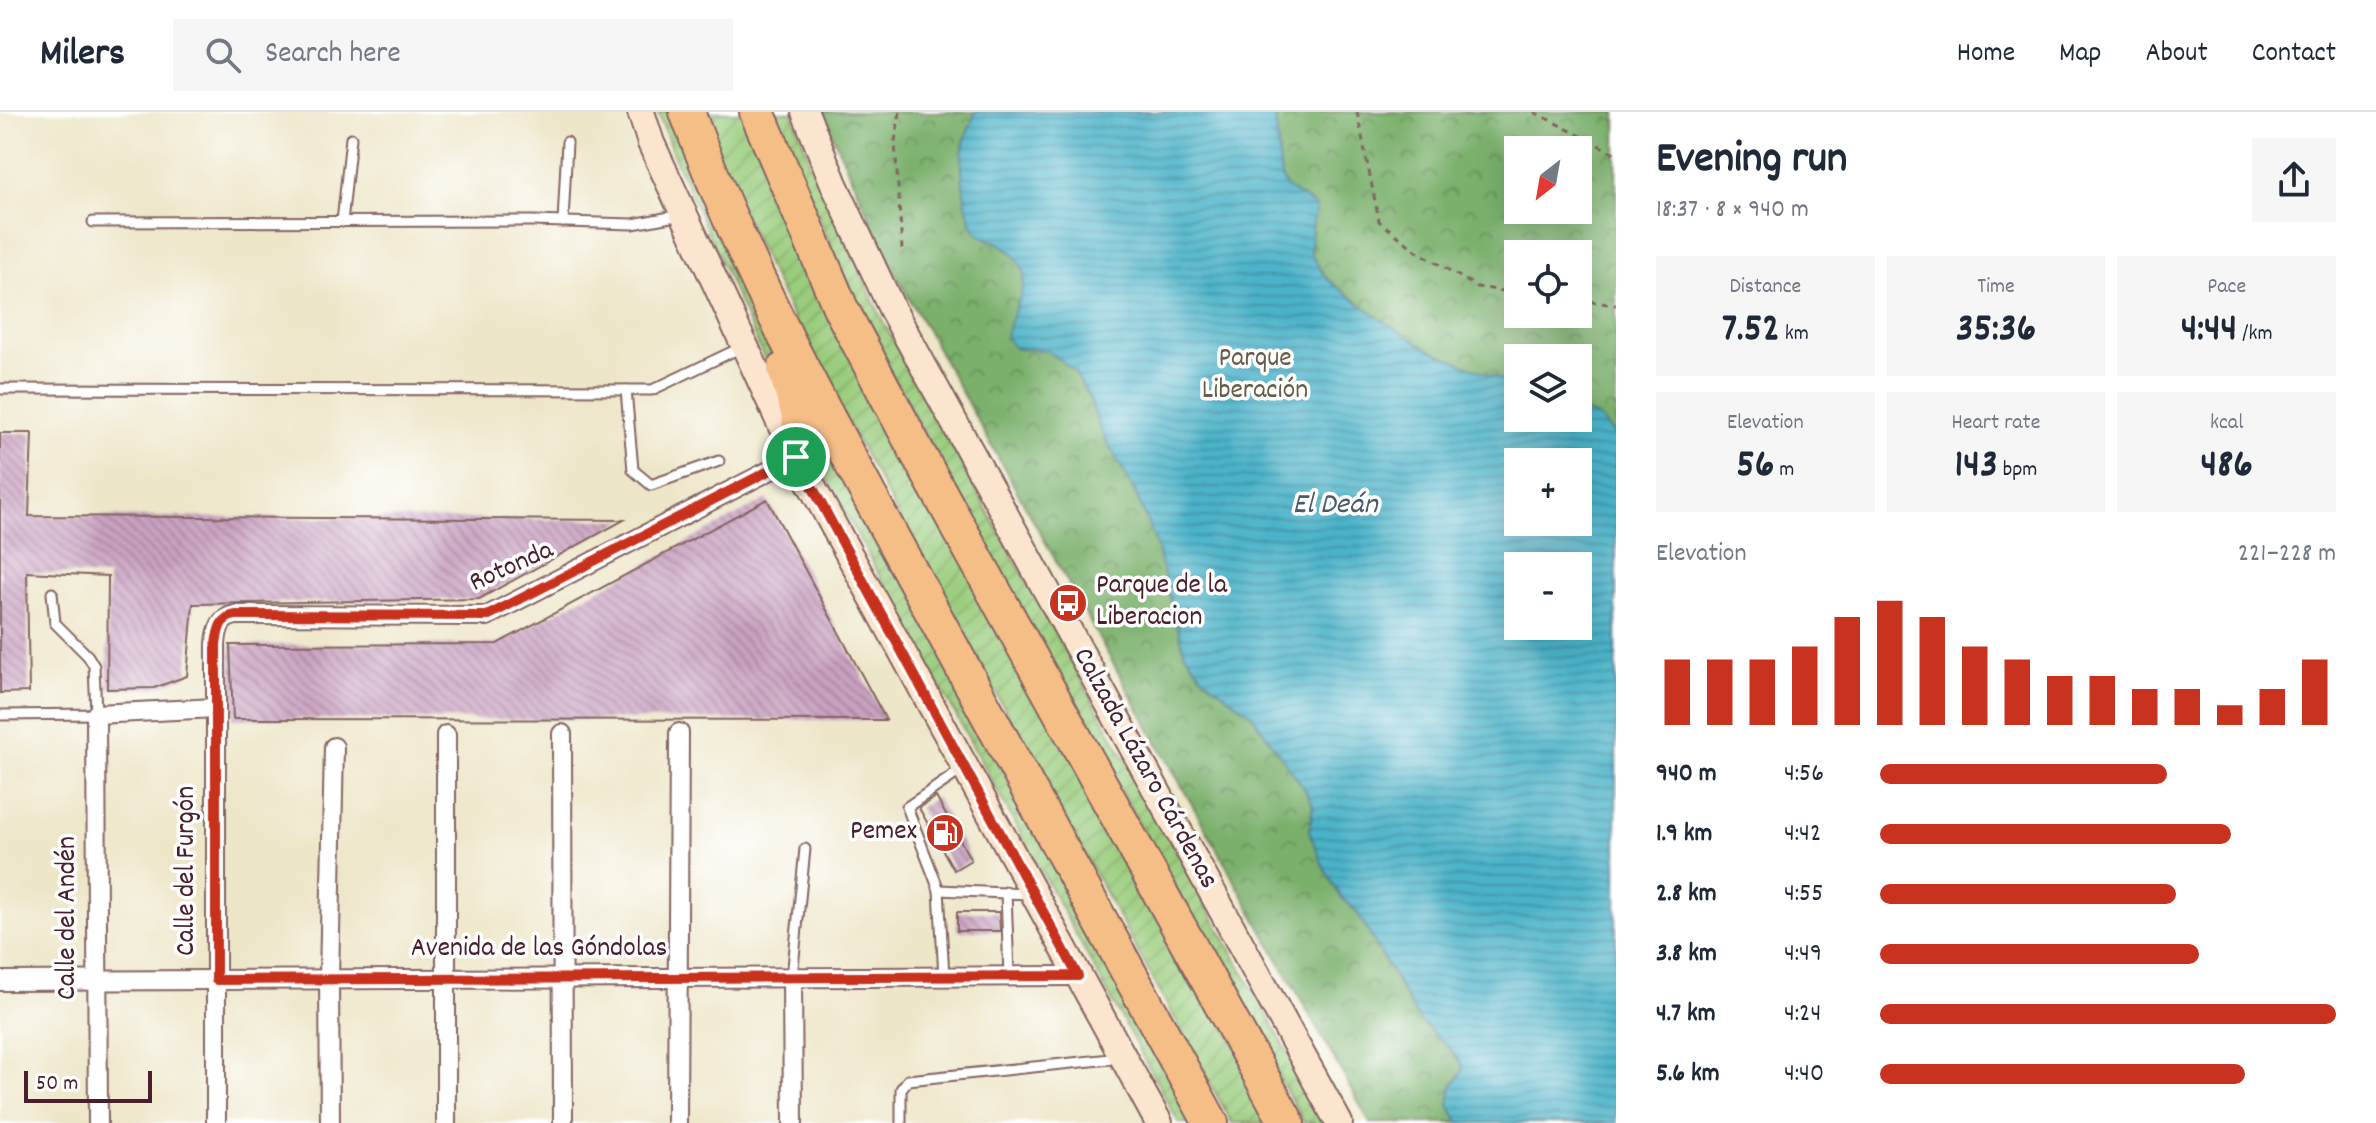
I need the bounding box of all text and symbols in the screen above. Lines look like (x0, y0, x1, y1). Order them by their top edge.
search box (173, 19, 733, 91)
text: Milers (40, 28, 125, 83)
icon: search (201, 33, 245, 77)
text: Search here (265, 34, 401, 77)
text: Home (1957, 35, 2015, 75)
text: Map (2059, 35, 2101, 75)
text: About (2145, 35, 2208, 75)
text: Contact (2252, 35, 2336, 75)
text: Evening run (1656, 130, 1847, 193)
north arrow (1504, 136, 1592, 224)
map controls (1504, 136, 1592, 640)
button: share (2252, 138, 2336, 222)
text: 18:37 · 8 × 940 m (1656, 192, 1809, 229)
button: locate (1504, 240, 1592, 328)
text: Distance (1729, 272, 1801, 303)
text: Time (1977, 272, 2015, 303)
text: Pace (2207, 272, 2246, 303)
text: 7.52 (1722, 303, 1780, 360)
text: 35:36 (1956, 303, 2036, 360)
text: 4:44 (2181, 303, 2237, 360)
text: km (1780, 319, 1809, 350)
text: /km (2237, 319, 2273, 350)
park label: Parque Liberación (1202, 340, 1308, 412)
button: layers (1504, 344, 1592, 432)
text: Elevation (1727, 408, 1804, 439)
text: Heart rate (1952, 408, 2040, 439)
text: kcal (2210, 408, 2243, 439)
pin (762, 423, 830, 491)
icon: arrive (774, 435, 818, 479)
text: 56 (1736, 439, 1774, 496)
text: 143 (1955, 439, 1998, 496)
text: 486 (2201, 439, 2253, 496)
button: + (1504, 448, 1592, 536)
text: m (1774, 455, 1794, 486)
text: bpm (1998, 455, 2037, 486)
water label: El Deán (1292, 485, 1379, 528)
street label: Rotonda (464, 531, 561, 604)
text: Elevation (1656, 536, 1746, 573)
text: 221–228 m (2238, 536, 2336, 573)
button: − (1504, 552, 1592, 640)
place label: Parque de la Liberacion (1096, 567, 1228, 639)
bus stop icon: Parque de la Liberacion (1047, 582, 1089, 624)
street label: Calzada Lázaro Cárdenas (1061, 641, 1227, 897)
text: 940 m (1656, 756, 1717, 793)
text: 4:56 (1784, 756, 1824, 793)
street label: Calle del Furgón (168, 786, 208, 956)
fuel station icon: Pemex (924, 812, 966, 854)
place label: Pemex (850, 813, 917, 853)
text: 1.9 km (1656, 816, 1712, 853)
text: 4:42 (1784, 816, 1821, 853)
street label: Calle del Andén (49, 836, 89, 1000)
text: 2.8 km (1656, 876, 1717, 913)
text: 4:55 (1784, 876, 1823, 913)
street label: Avenida de las Góndolas (411, 930, 667, 970)
text: 3.8 km (1656, 936, 1717, 973)
text: 4:49 (1784, 936, 1822, 973)
text: 4.7 km (1656, 996, 1716, 1033)
text: 4:24 (1784, 996, 1821, 1033)
text: 5.6 km (1656, 1056, 1720, 1093)
text: 4:40 (1784, 1056, 1824, 1093)
scale bar (24, 1067, 152, 1103)
text: 50 m (36, 1069, 78, 1100)

